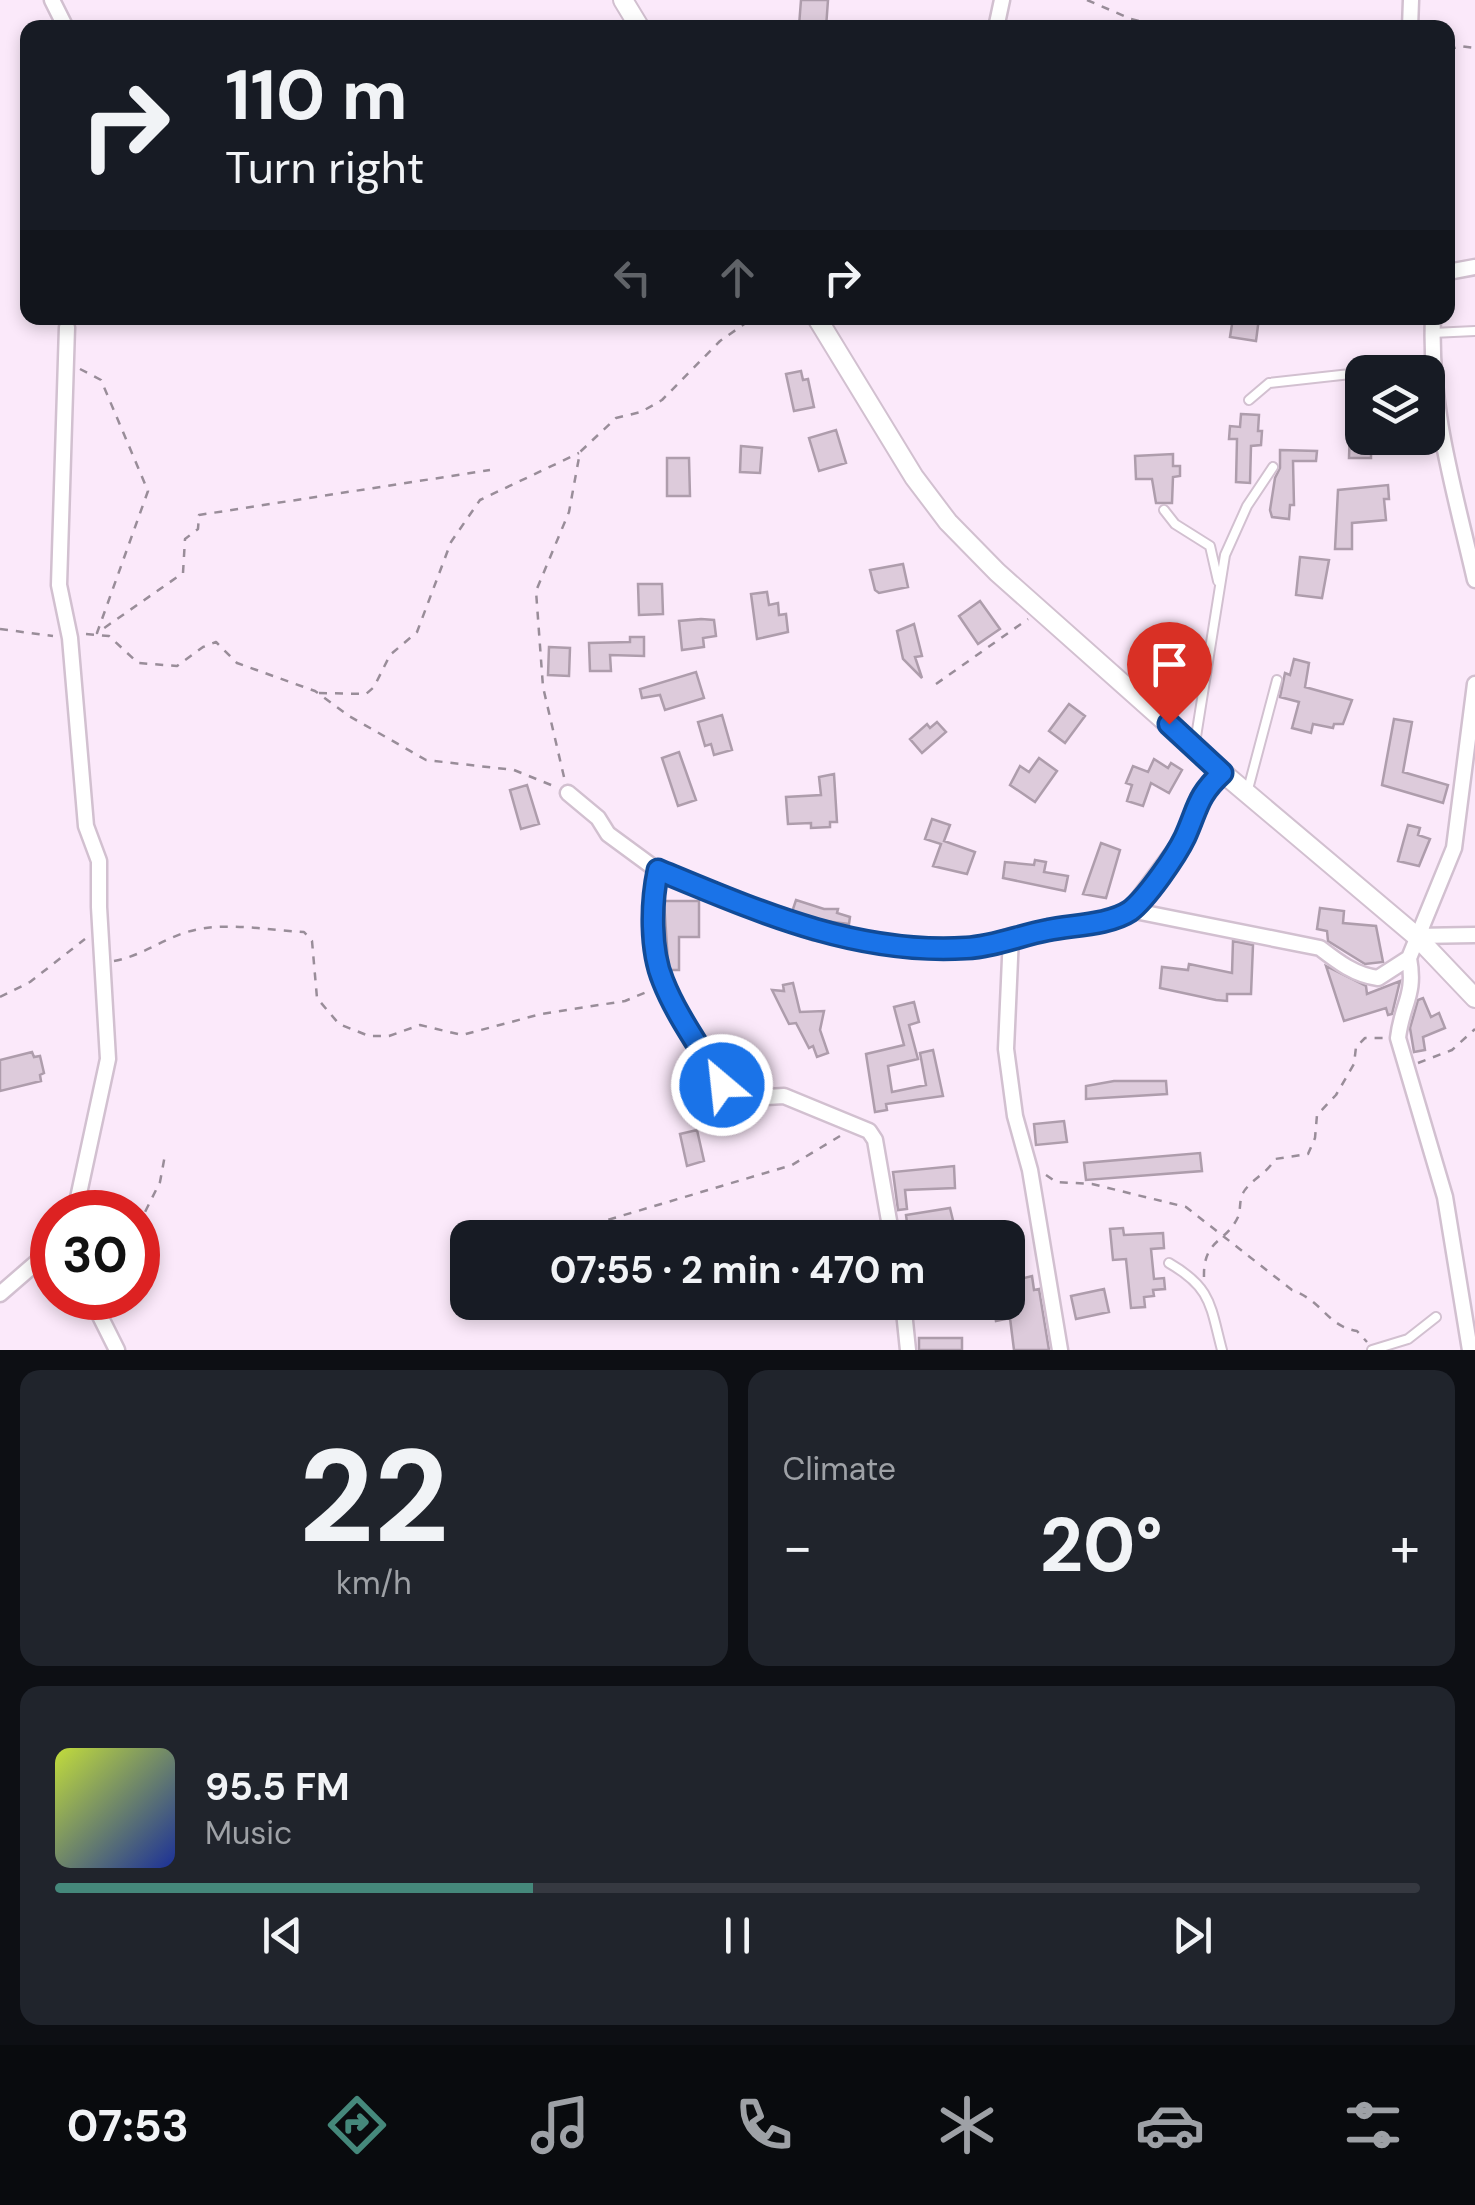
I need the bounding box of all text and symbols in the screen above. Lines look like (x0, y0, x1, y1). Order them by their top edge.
text: 110 m (225, 50, 408, 141)
icon: right (60, 60, 190, 190)
text: Turn right (225, 138, 424, 197)
icon: left (605, 250, 660, 305)
icon: ahead (710, 250, 765, 305)
icon: right (815, 250, 870, 305)
map controls (1345, 355, 1445, 455)
button: layers (1345, 355, 1445, 455)
pin (1127, 622, 1212, 725)
icon: arrive (1142, 637, 1197, 692)
position arrow (670, 1033, 774, 1137)
speed limit sign: 30 (30, 1190, 160, 1320)
text: 07:55 · 2 min · 470 m (550, 1245, 925, 1295)
text: 22 (299, 1412, 449, 1581)
text: Climate (783, 1448, 896, 1490)
text: 20° (1040, 1497, 1163, 1594)
text: − (783, 1511, 813, 1583)
text: + (1390, 1511, 1420, 1583)
text: km/h (336, 1562, 412, 1604)
text: 95.5 FM (205, 1762, 350, 1812)
text: Music (205, 1812, 292, 1854)
icon: previous (255, 1908, 310, 1963)
icon: pause (710, 1908, 765, 1963)
icon: next (1165, 1908, 1220, 1963)
icon: directions (322, 2090, 392, 2160)
icon: music (525, 2090, 595, 2160)
icon: phone (729, 2090, 799, 2160)
icon: climate (932, 2090, 1002, 2160)
icon: car (1135, 2090, 1205, 2160)
icon: filters (1338, 2090, 1408, 2160)
text: 07:53 (67, 2096, 189, 2155)

